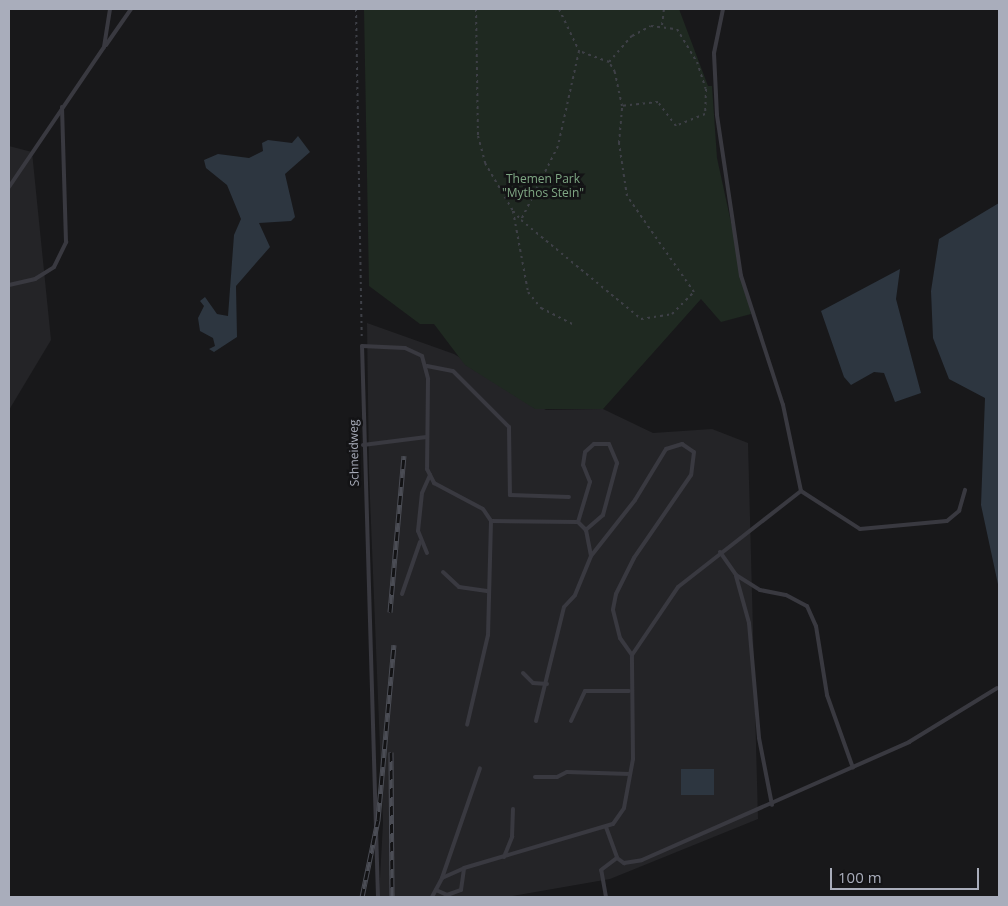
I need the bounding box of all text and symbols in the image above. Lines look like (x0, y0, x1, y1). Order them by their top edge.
park label: Themen Park "Mythos Stein" (502, 172, 584, 200)
street label: Schneidweg (346, 420, 362, 486)
scale bar (833, 858, 982, 890)
text: 100 m (838, 867, 882, 887)

